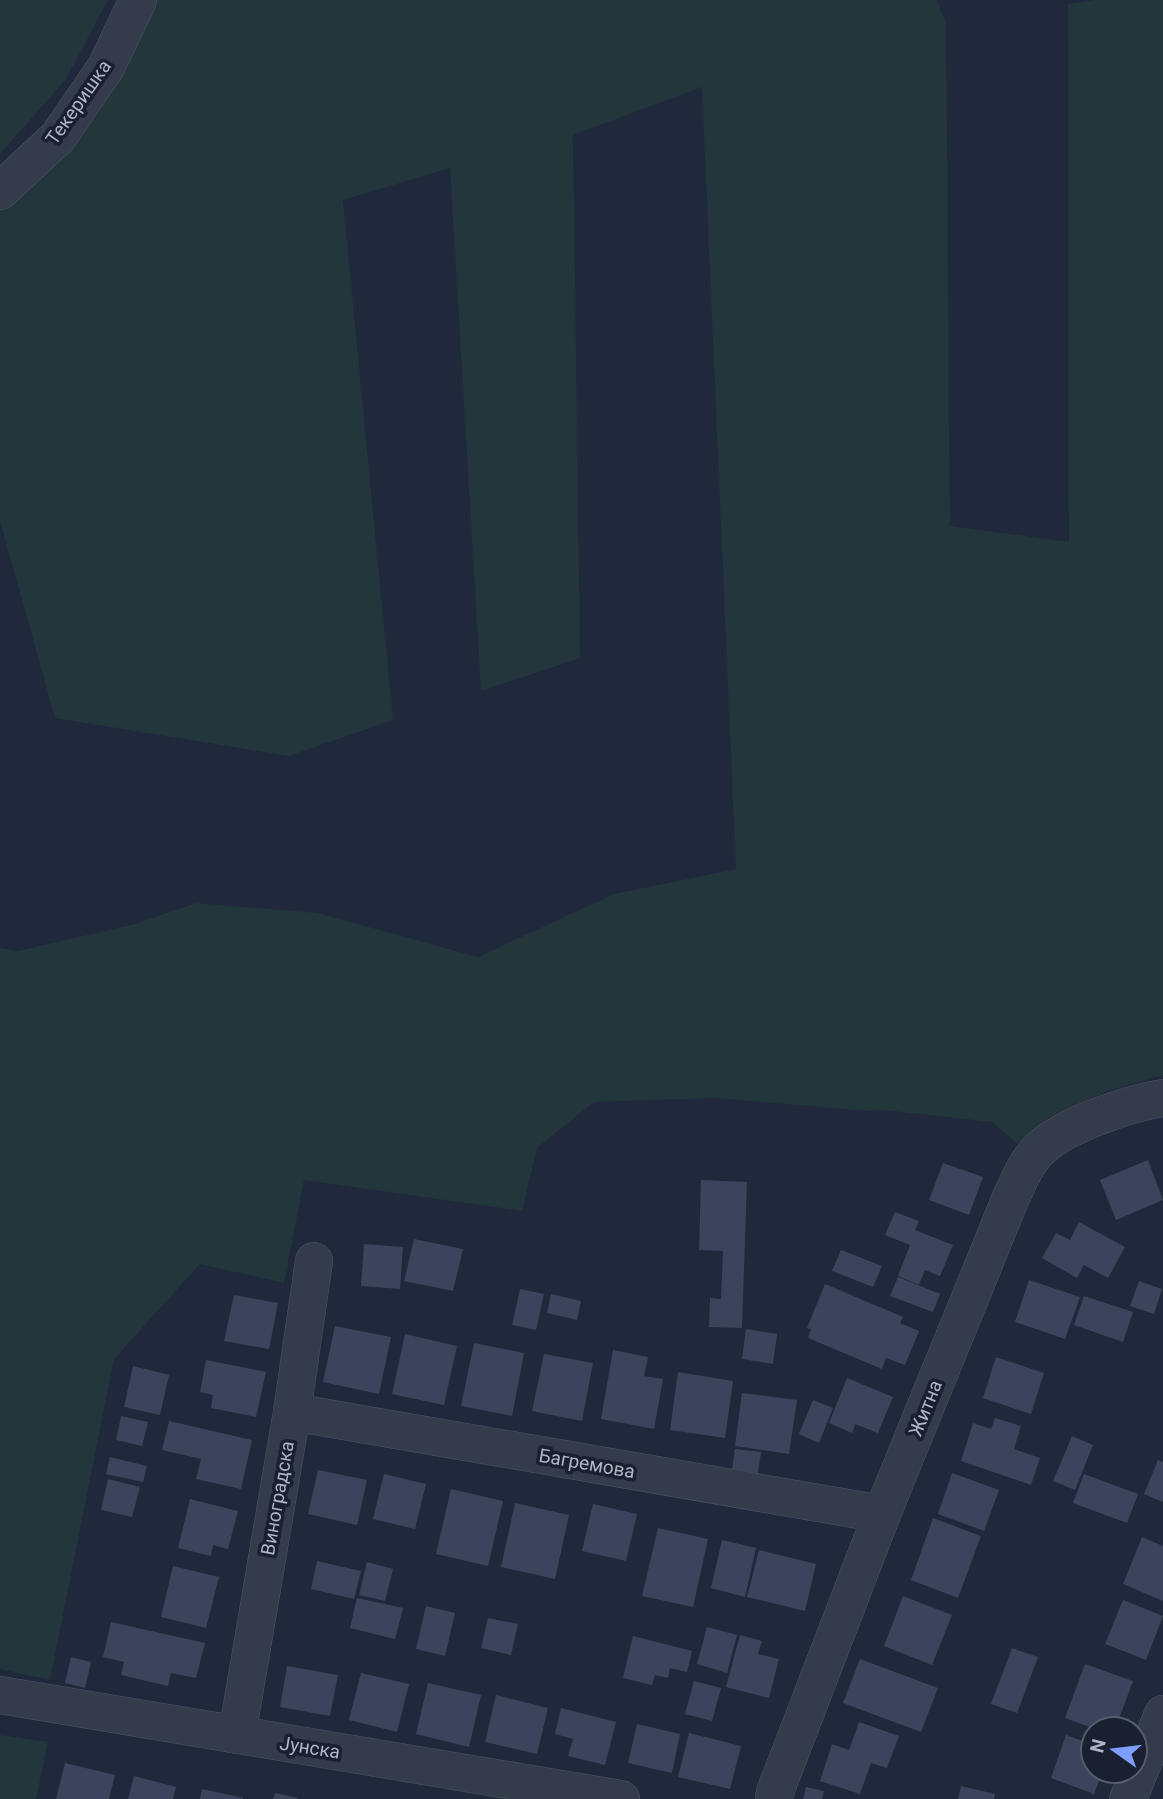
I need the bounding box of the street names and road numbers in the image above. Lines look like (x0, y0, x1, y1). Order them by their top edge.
street label: Текеришка (41, 55, 116, 149)
street label: Житна (904, 1377, 947, 1440)
street label: Виноградска (256, 1439, 299, 1557)
street label: Багремова (537, 1444, 637, 1483)
street label: Јунска (278, 1731, 342, 1764)

